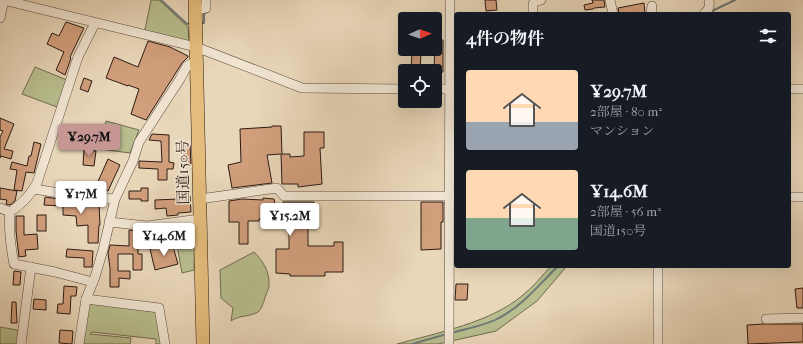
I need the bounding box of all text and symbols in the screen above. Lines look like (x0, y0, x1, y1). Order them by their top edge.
north arrow (398, 12, 442, 56)
map controls (398, 12, 442, 108)
icon: filters (757, 25, 779, 47)
text: 4件の物件 (466, 28, 544, 48)
button: locate (398, 64, 442, 108)
text: ¥29.7M (590, 81, 647, 101)
icon: home (498, 86, 546, 134)
text: 2部屋 · 80 m² (590, 104, 662, 119)
text: マンション (590, 123, 654, 138)
pin: ¥29.7M (56, 124, 122, 158)
text: ¥29.7M (67, 129, 111, 144)
street label: 国道150号 (173, 139, 193, 205)
pin: ¥17M (57, 181, 105, 215)
text: ¥14.6M (590, 181, 648, 201)
text: ¥17M (65, 186, 97, 201)
icon: home (498, 186, 546, 234)
pin: ¥15.2M (257, 203, 323, 237)
text: 2部屋 · 56 m² (590, 204, 661, 219)
text: ¥15.2M (269, 208, 311, 223)
pin: ¥14.6M (131, 223, 197, 257)
text: 国道150号 (590, 223, 646, 238)
text: ¥14.6M (142, 228, 186, 243)

